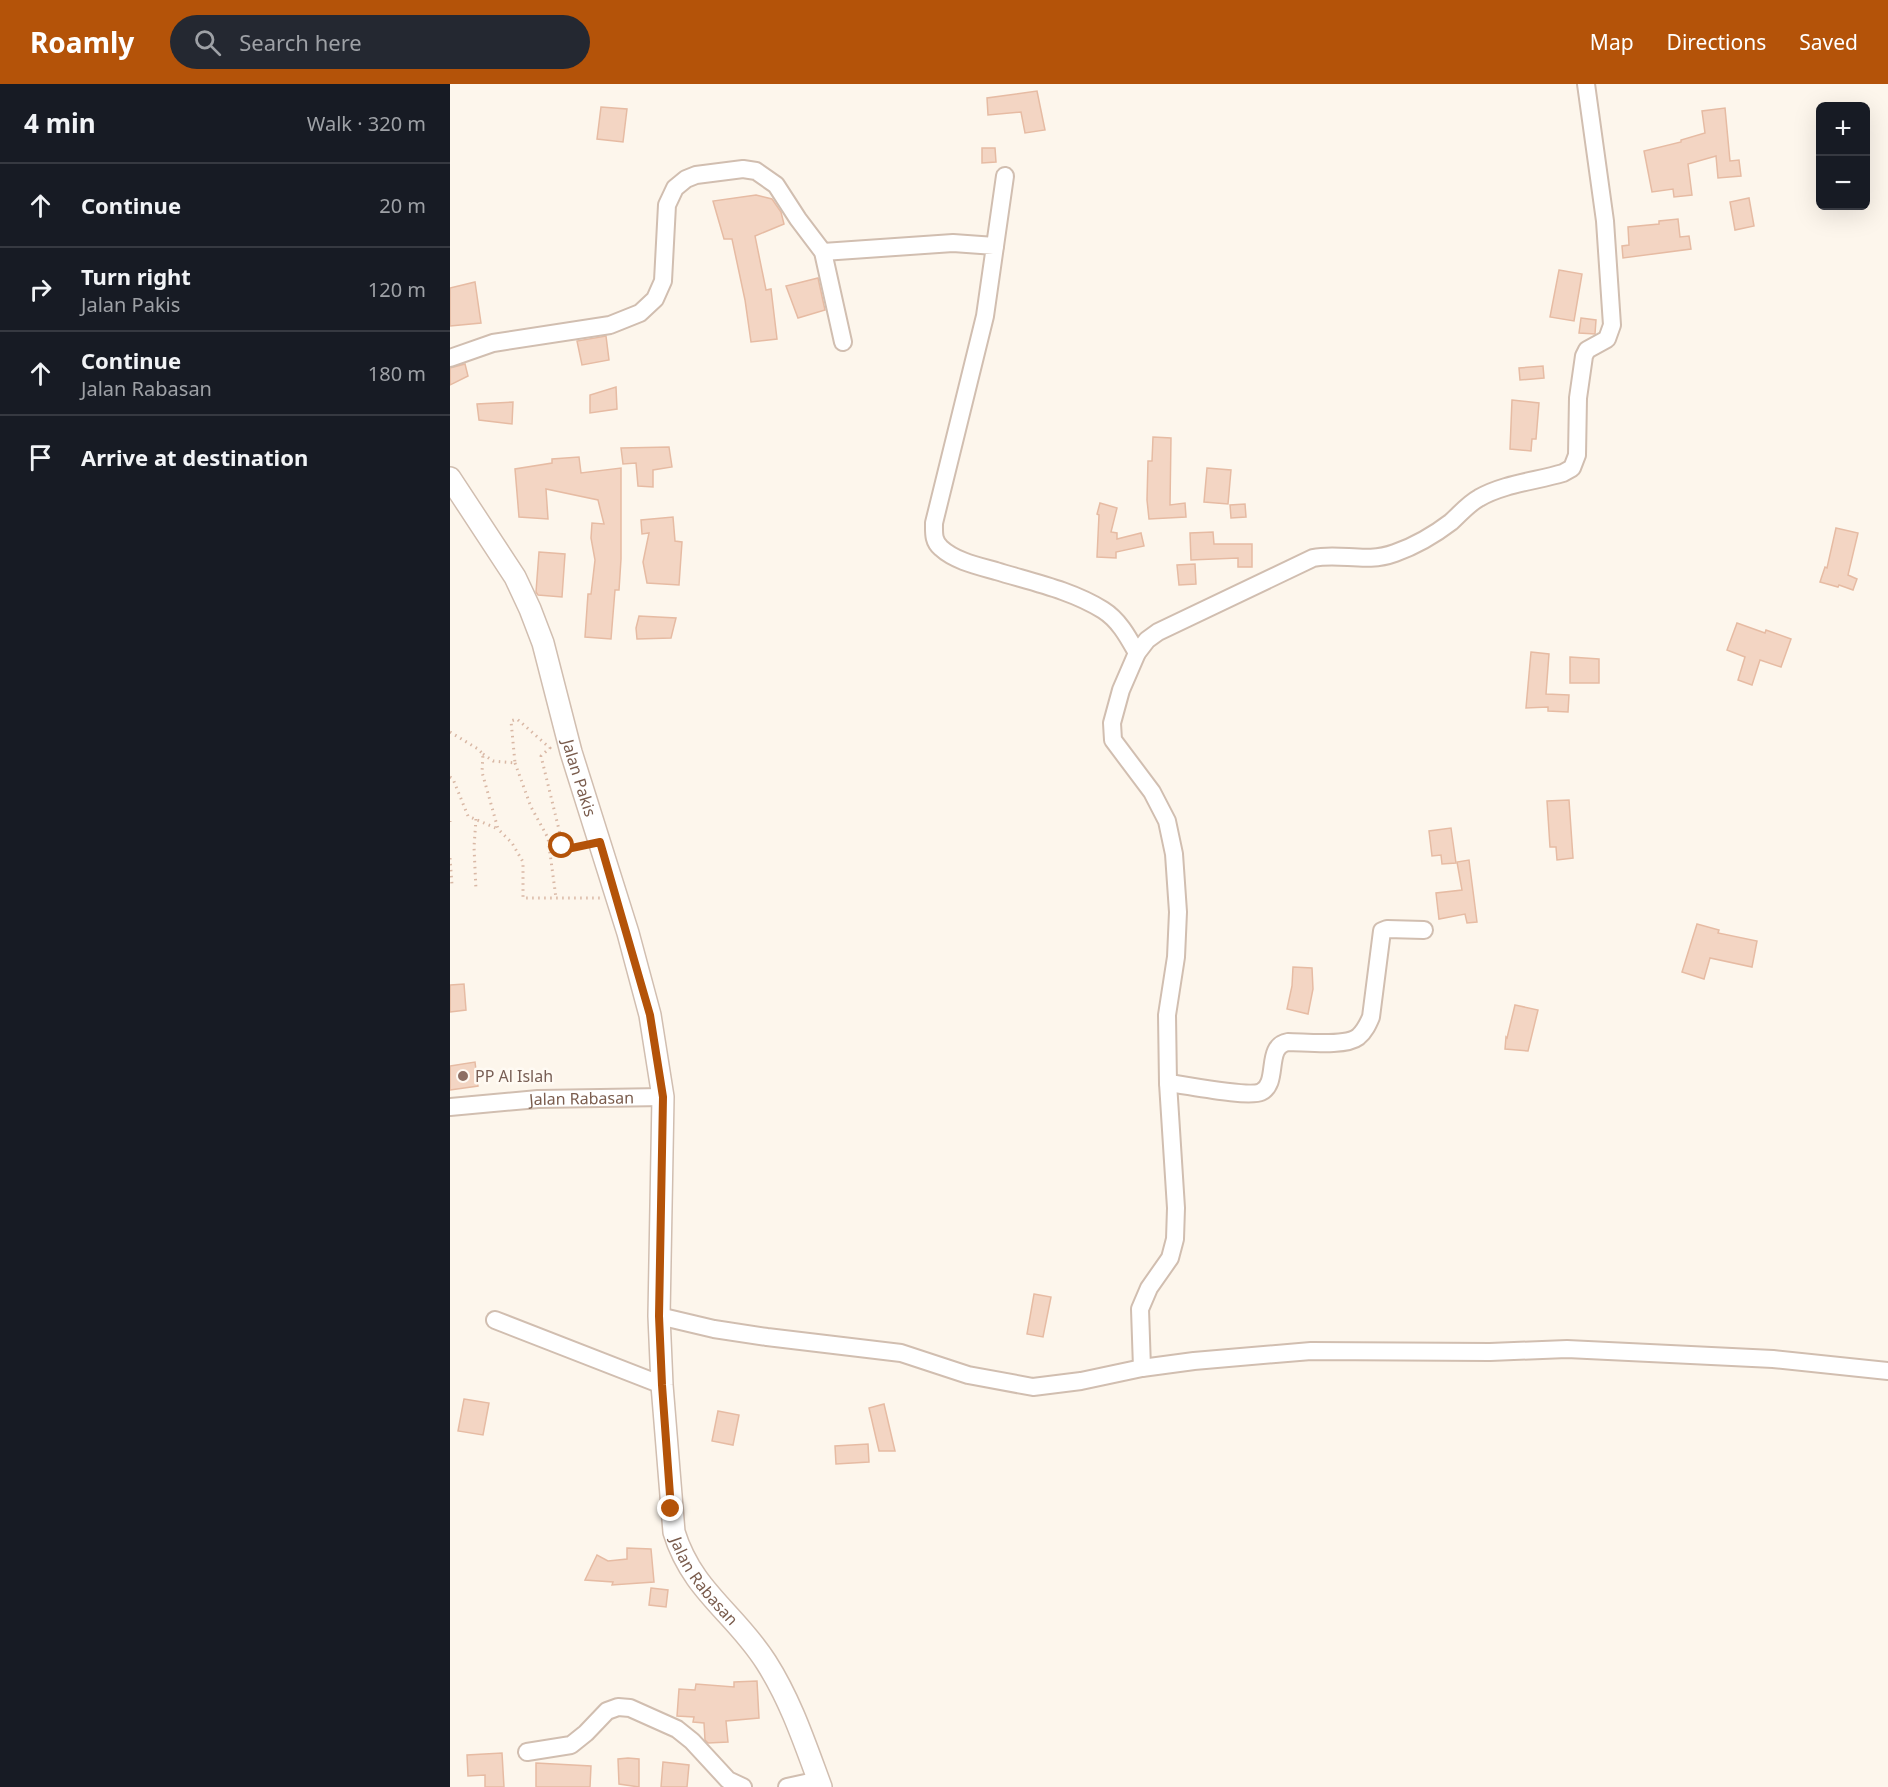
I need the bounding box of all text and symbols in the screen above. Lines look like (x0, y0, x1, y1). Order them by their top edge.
search box (170, 15, 590, 69)
text: Roamly (30, 23, 134, 61)
icon: search (191, 26, 224, 59)
text: Search here (239, 27, 362, 57)
text: Map (1590, 28, 1634, 56)
text: Directions (1667, 28, 1766, 56)
text: Saved (1799, 28, 1858, 56)
map controls (1816, 102, 1870, 210)
button: + (1816, 102, 1870, 156)
text: 4 min (24, 105, 96, 141)
text: Walk · 320 m (307, 110, 426, 137)
button: − (1816, 156, 1870, 210)
icon: ahead (24, 189, 57, 222)
text: Continue (81, 190, 181, 220)
text: 20 m (379, 192, 426, 219)
text: Turn right (81, 261, 191, 291)
icon: right (24, 273, 57, 306)
text: 120 m (368, 276, 426, 303)
text: Jalan Pakis (81, 291, 180, 318)
text: Continue (81, 345, 181, 375)
icon: ahead (24, 357, 57, 390)
text: 180 m (368, 360, 426, 387)
text: Jalan Rabasan (81, 375, 212, 402)
icon: arrive (24, 441, 57, 474)
text: Arrive at destination (81, 442, 308, 472)
street label: Jalan Pakis (557, 735, 602, 819)
route start (548, 832, 574, 858)
place label: PP Al Islah (475, 1065, 553, 1087)
marker: PP Al Islah (456, 1069, 470, 1083)
street label: Jalan Rabasan (526, 1086, 634, 1111)
route end (657, 1495, 683, 1521)
street label: Jalan Rabasan (665, 1532, 743, 1630)

